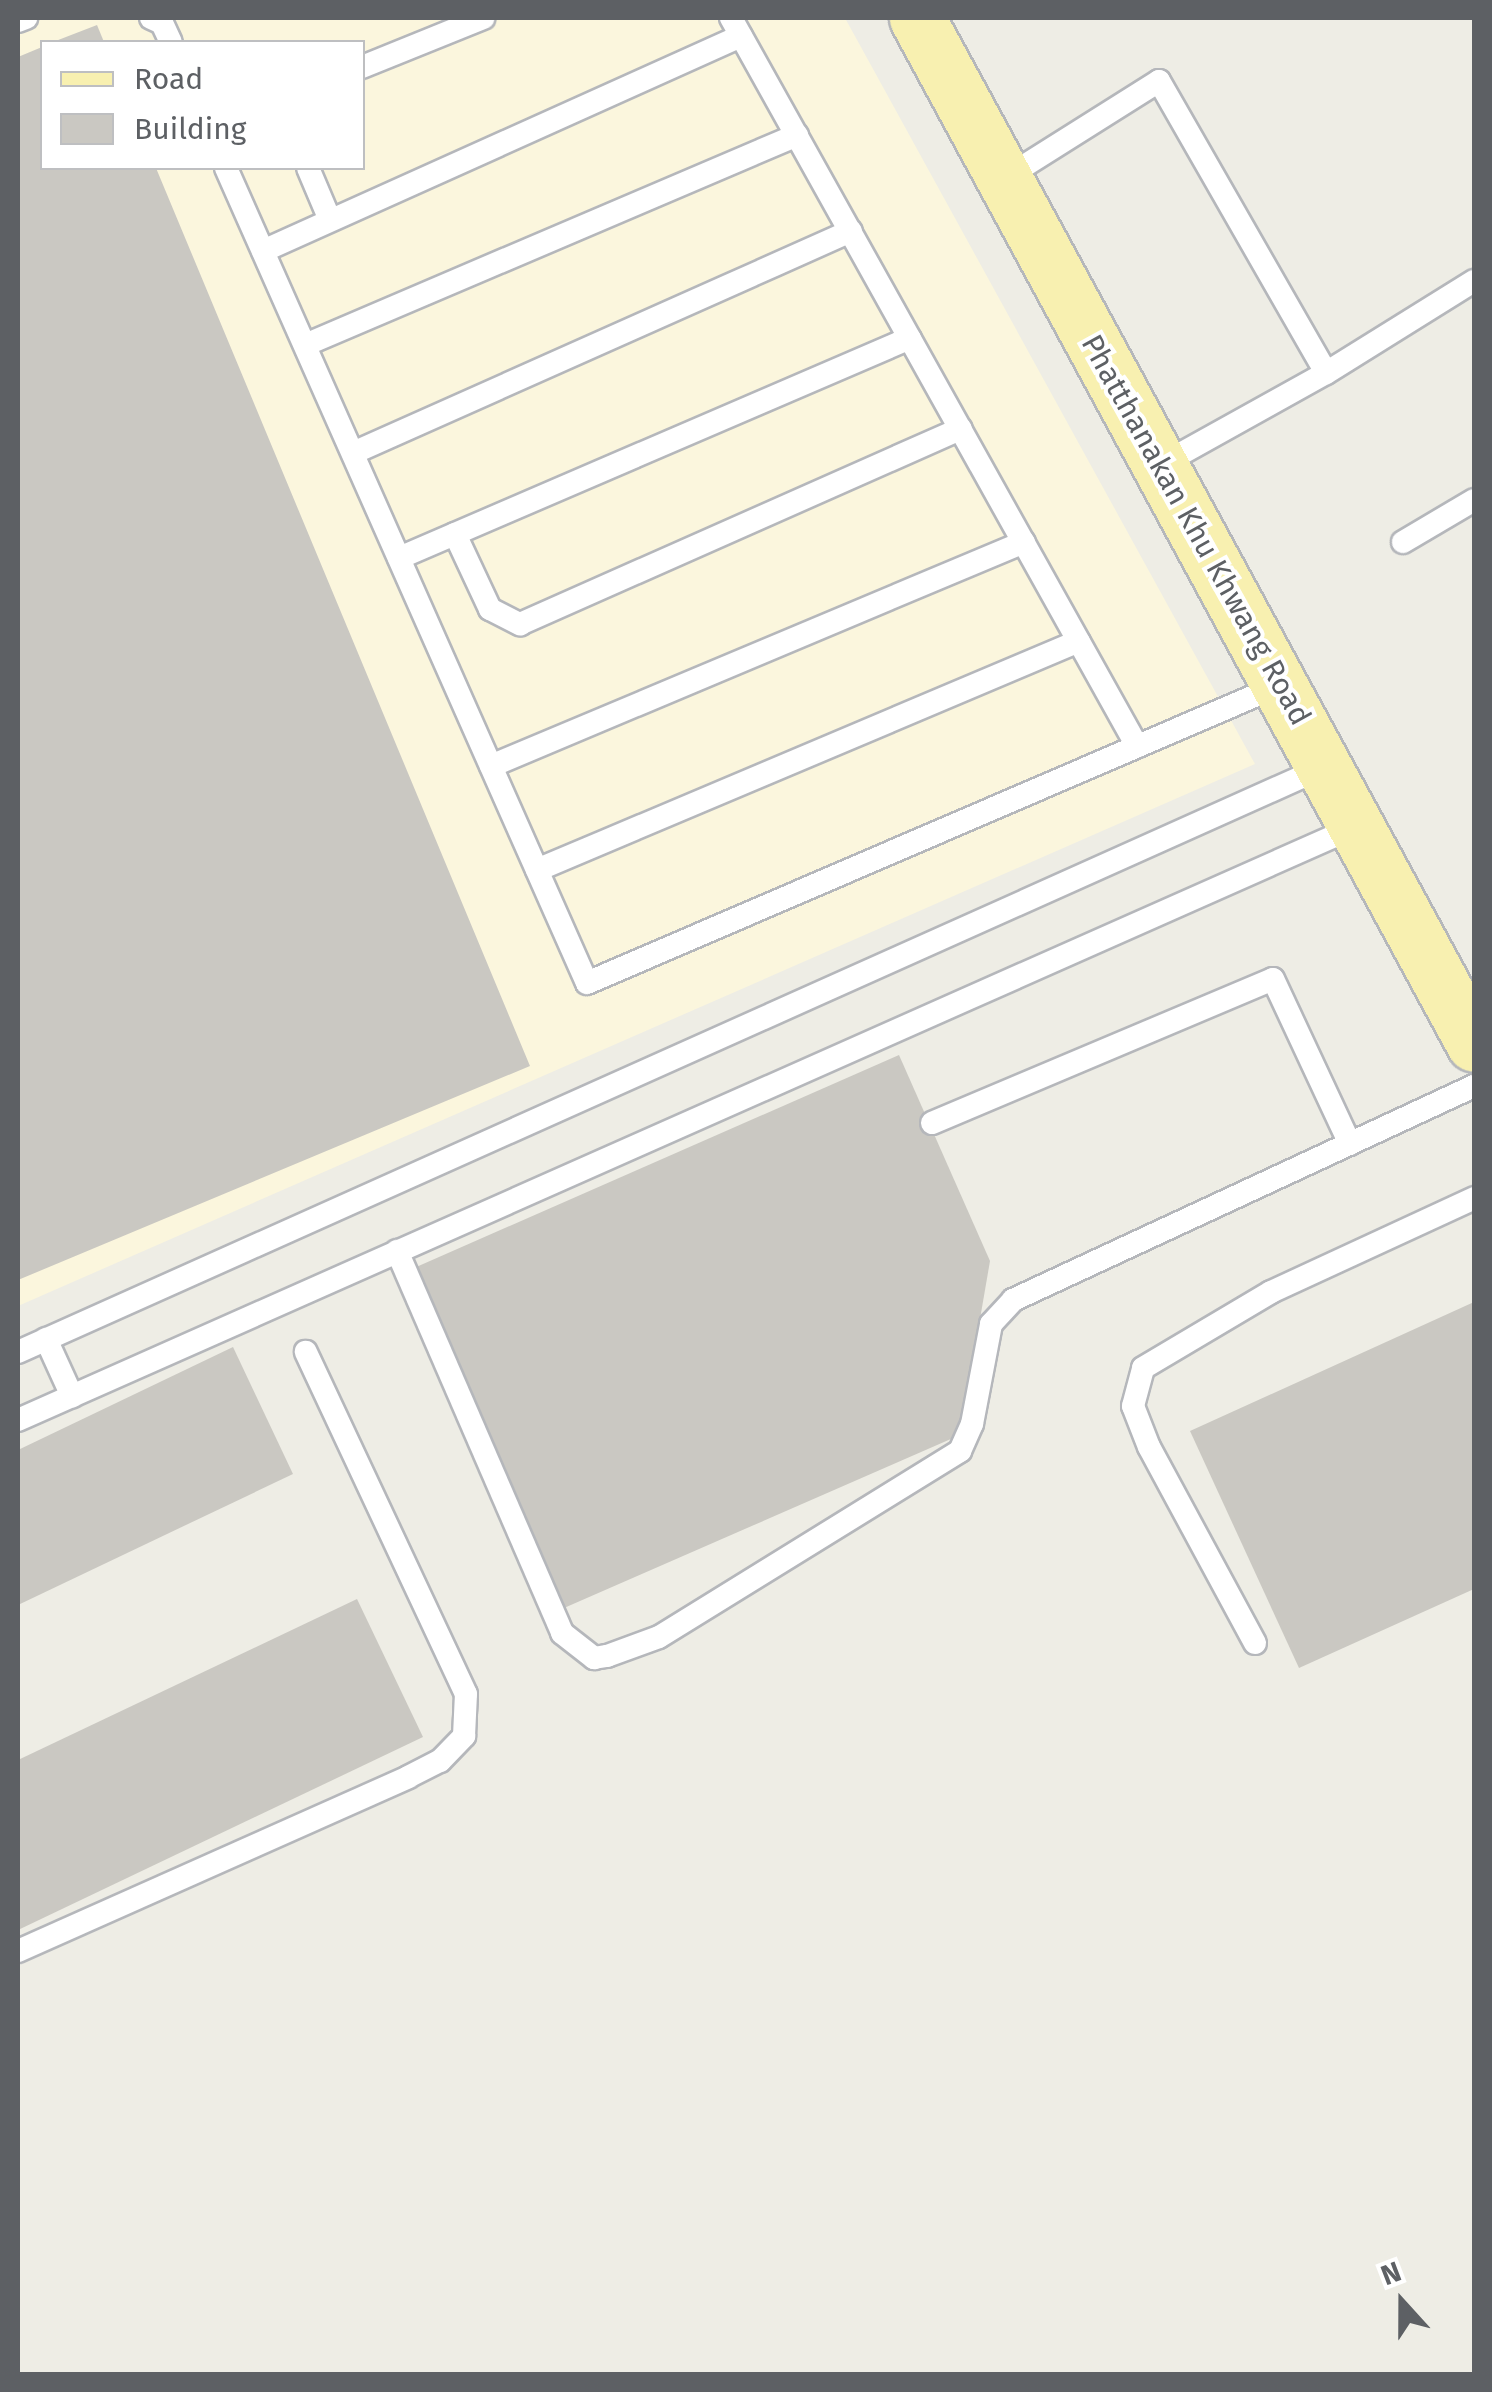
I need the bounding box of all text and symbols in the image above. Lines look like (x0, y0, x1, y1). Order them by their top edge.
legend (40, 40, 365, 170)
text: Road (134, 61, 203, 97)
text: Building (134, 111, 246, 147)
street label: Phatthanakan Khu Khwang Road (1073, 329, 1319, 731)
north arrow (1352, 2252, 1452, 2352)
text: N (1376, 2255, 1406, 2292)

